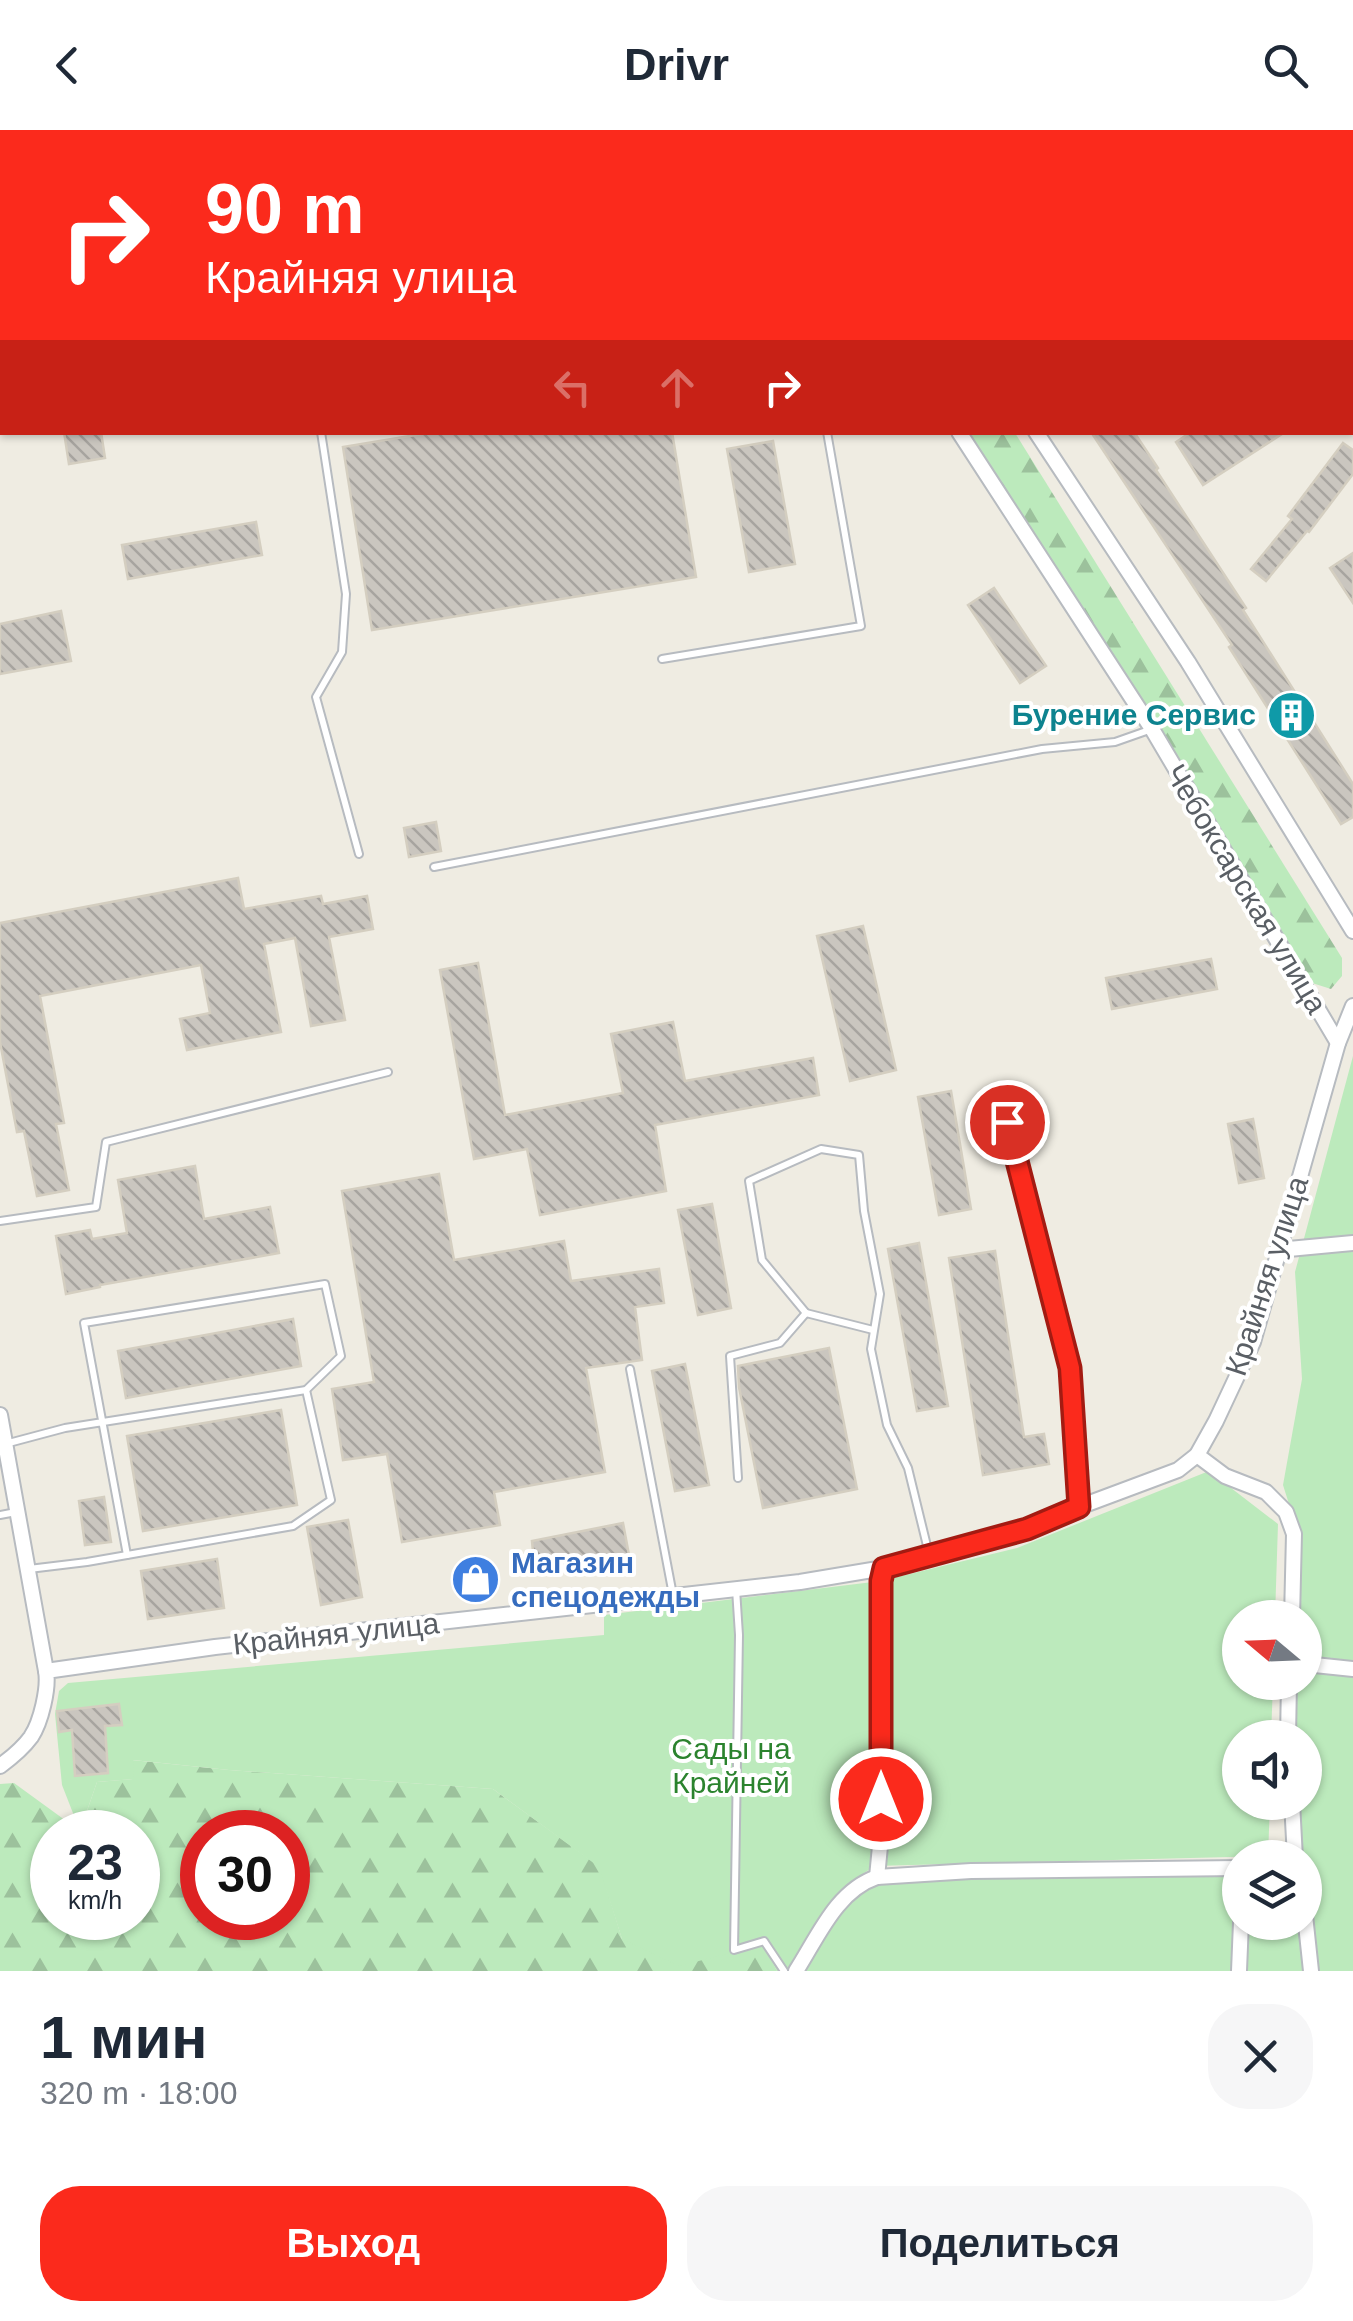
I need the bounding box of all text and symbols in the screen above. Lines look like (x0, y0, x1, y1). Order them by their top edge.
icon: back (40, 38, 95, 93)
icon: search (1258, 38, 1313, 93)
text: Drivr (624, 39, 729, 90)
icon: right (40, 170, 170, 300)
text: 90 m (205, 170, 365, 248)
text: Крайняя улица (205, 252, 516, 303)
icon: left (545, 360, 600, 415)
icon: ahead (650, 360, 705, 415)
icon: right (755, 360, 810, 415)
building icon: Бурение Сервис (1265, 689, 1317, 741)
place label: Бурение Сервис (1012, 698, 1256, 731)
street label: Чебоксарская улица (1159, 758, 1334, 1019)
pin (965, 1080, 1050, 1165)
icon: arrive (980, 1095, 1035, 1150)
street label: Крайняя улица (1219, 1172, 1314, 1380)
place label: Магазин спецодежды (511, 1546, 700, 1613)
shop icon: Магазин спецодежды (450, 1554, 502, 1606)
north arrow (1222, 1600, 1322, 1700)
map controls (1222, 1600, 1322, 1940)
street label: Крайняя улица (231, 1606, 441, 1661)
button: sound (1222, 1720, 1322, 1820)
park label: Сады на Крайней (671, 1732, 791, 1799)
position arrow (829, 1747, 933, 1851)
speed limit sign: 30 (180, 1810, 310, 1940)
text: 23 (67, 1835, 123, 1891)
button: layers (1222, 1840, 1322, 1940)
text: km/h (68, 1886, 122, 1914)
text: 1 мин (40, 2004, 208, 2071)
button: close (1208, 2004, 1313, 2109)
text: 320 m · 18:00 (40, 2075, 237, 2111)
button: Выход (40, 2186, 667, 2301)
button: Поделиться (687, 2186, 1313, 2301)

